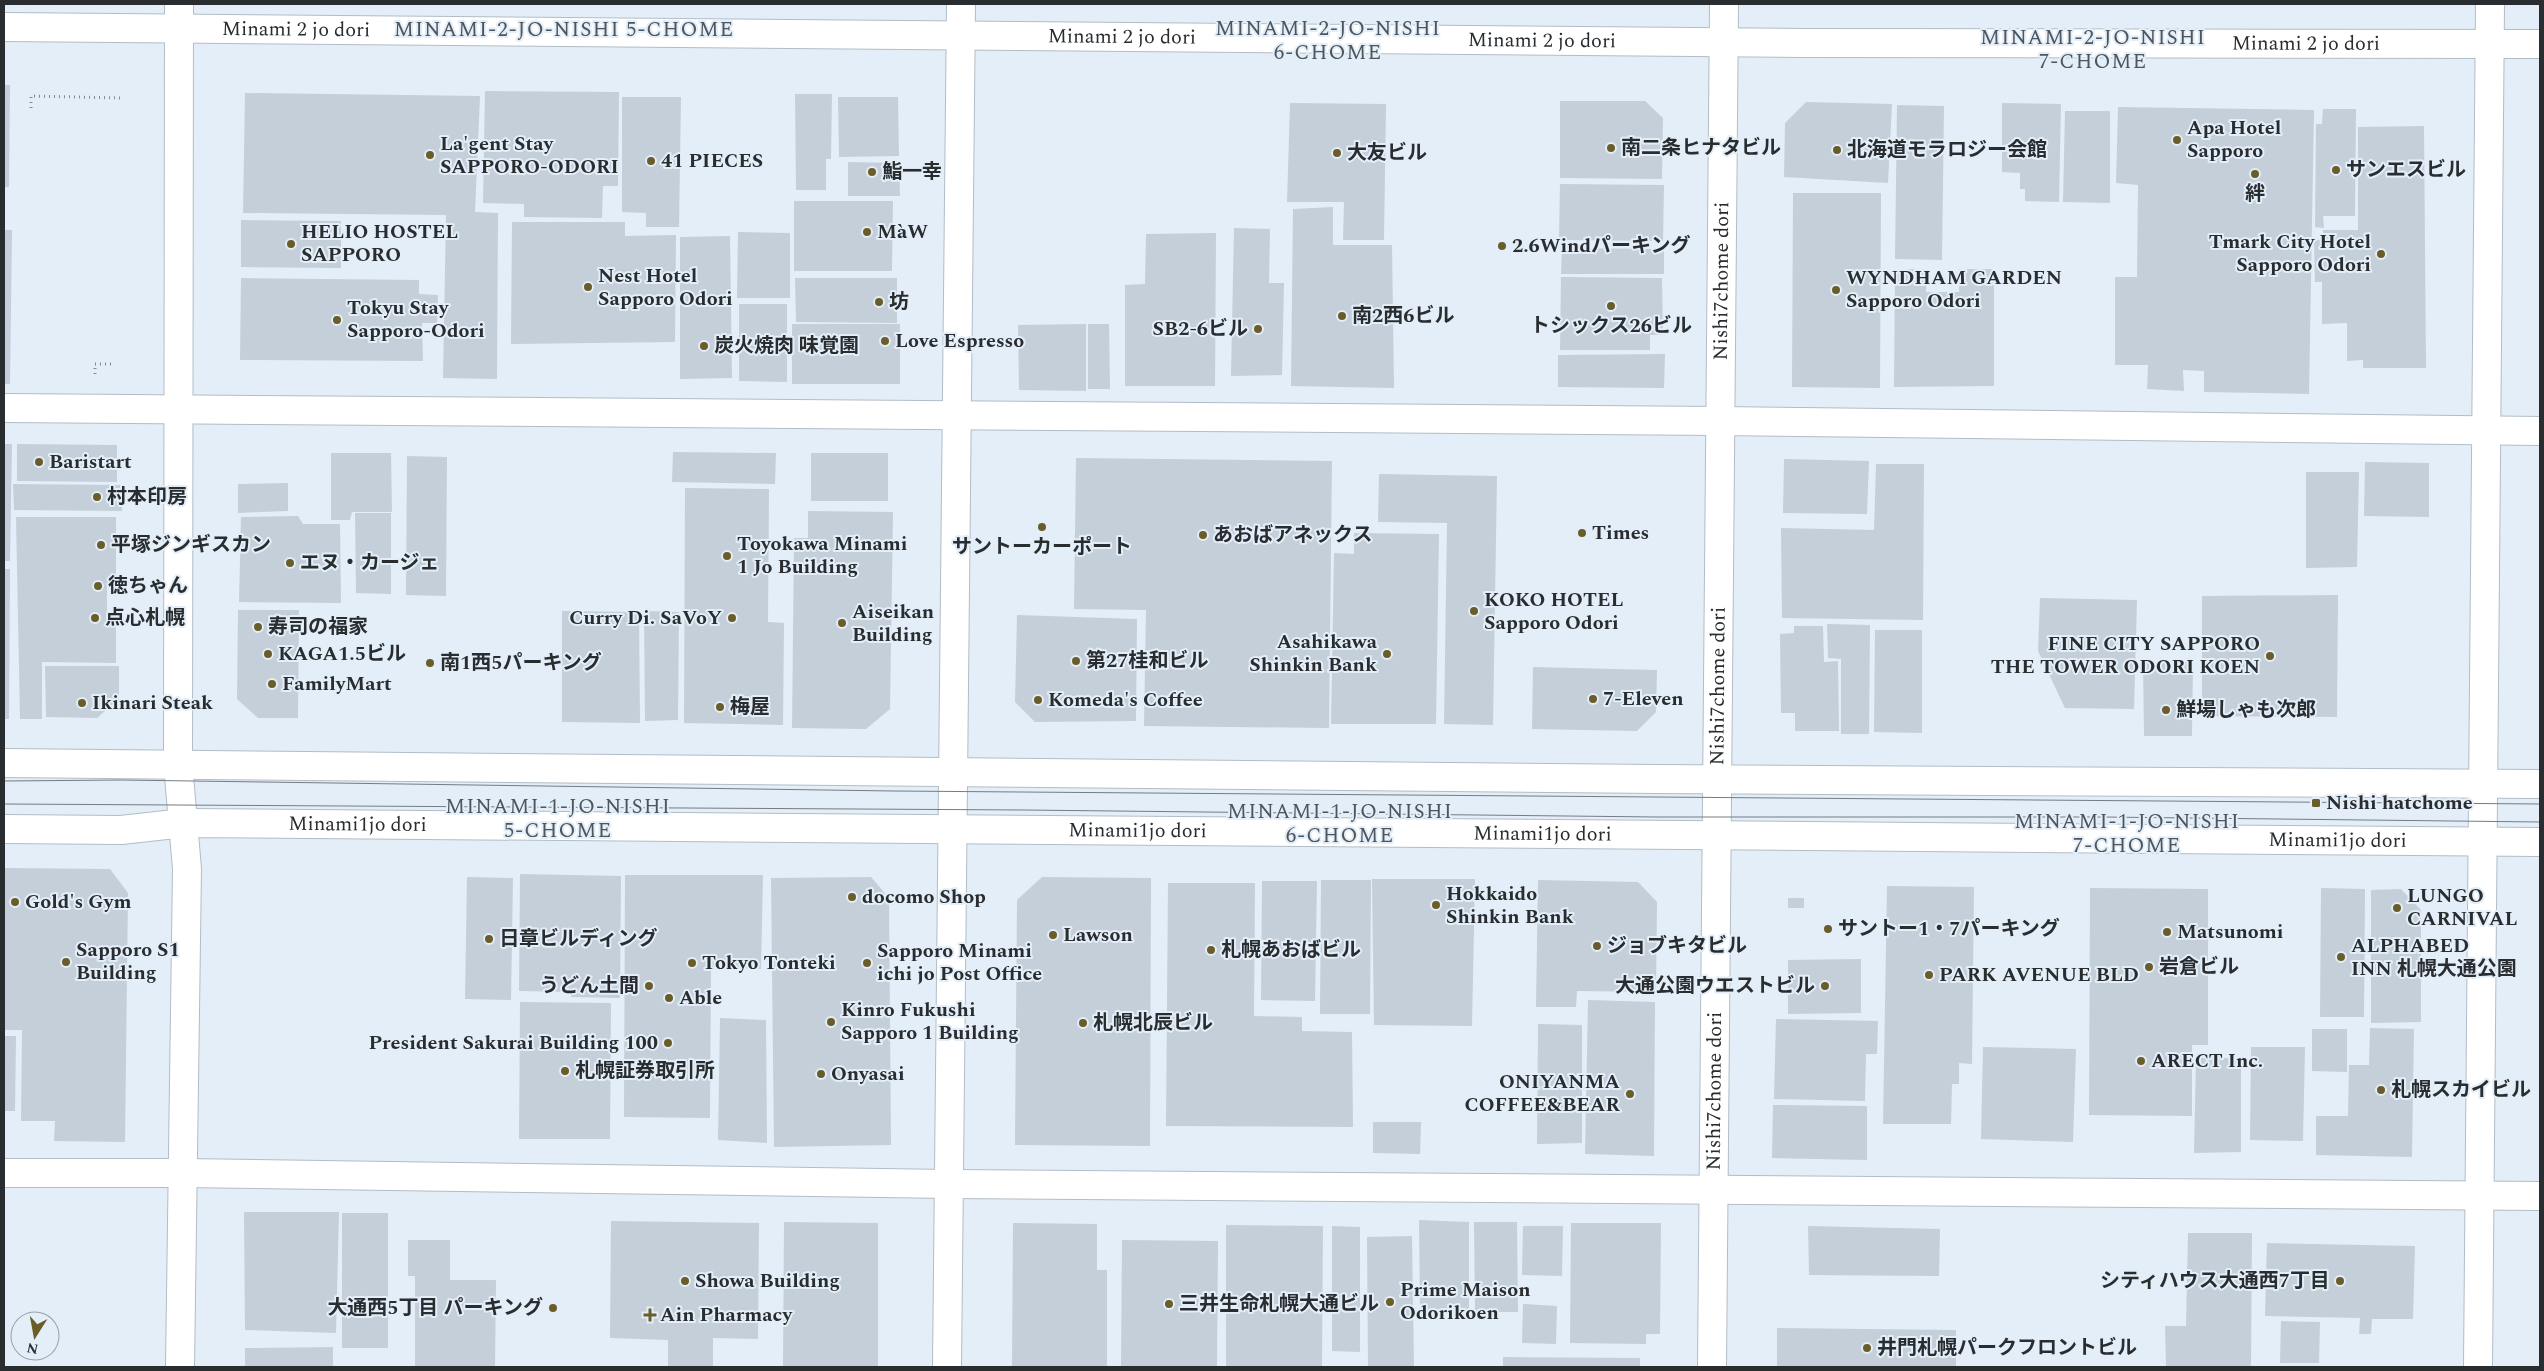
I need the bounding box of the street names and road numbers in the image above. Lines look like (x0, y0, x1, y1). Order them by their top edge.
street label: Minami 2 jo dori (222, 14, 370, 45)
street label: Minami 2 jo dori (1048, 21, 1196, 53)
street label: Minami 2 jo dori (1468, 25, 1616, 56)
street label: Minami 2 jo dori (2232, 29, 2380, 59)
street label: Nishi7chome dori (1706, 201, 1737, 361)
street label: Nishi7chome dori (1702, 606, 1734, 766)
street label: Minami1jo dori (288, 809, 427, 840)
street label: Minami1jo dori (1068, 815, 1207, 846)
street label: Minami1jo dori (1473, 818, 1612, 850)
street label: Minami1jo dori (2268, 825, 2407, 856)
street label: Nishi7chome dori (1699, 1011, 1730, 1171)

